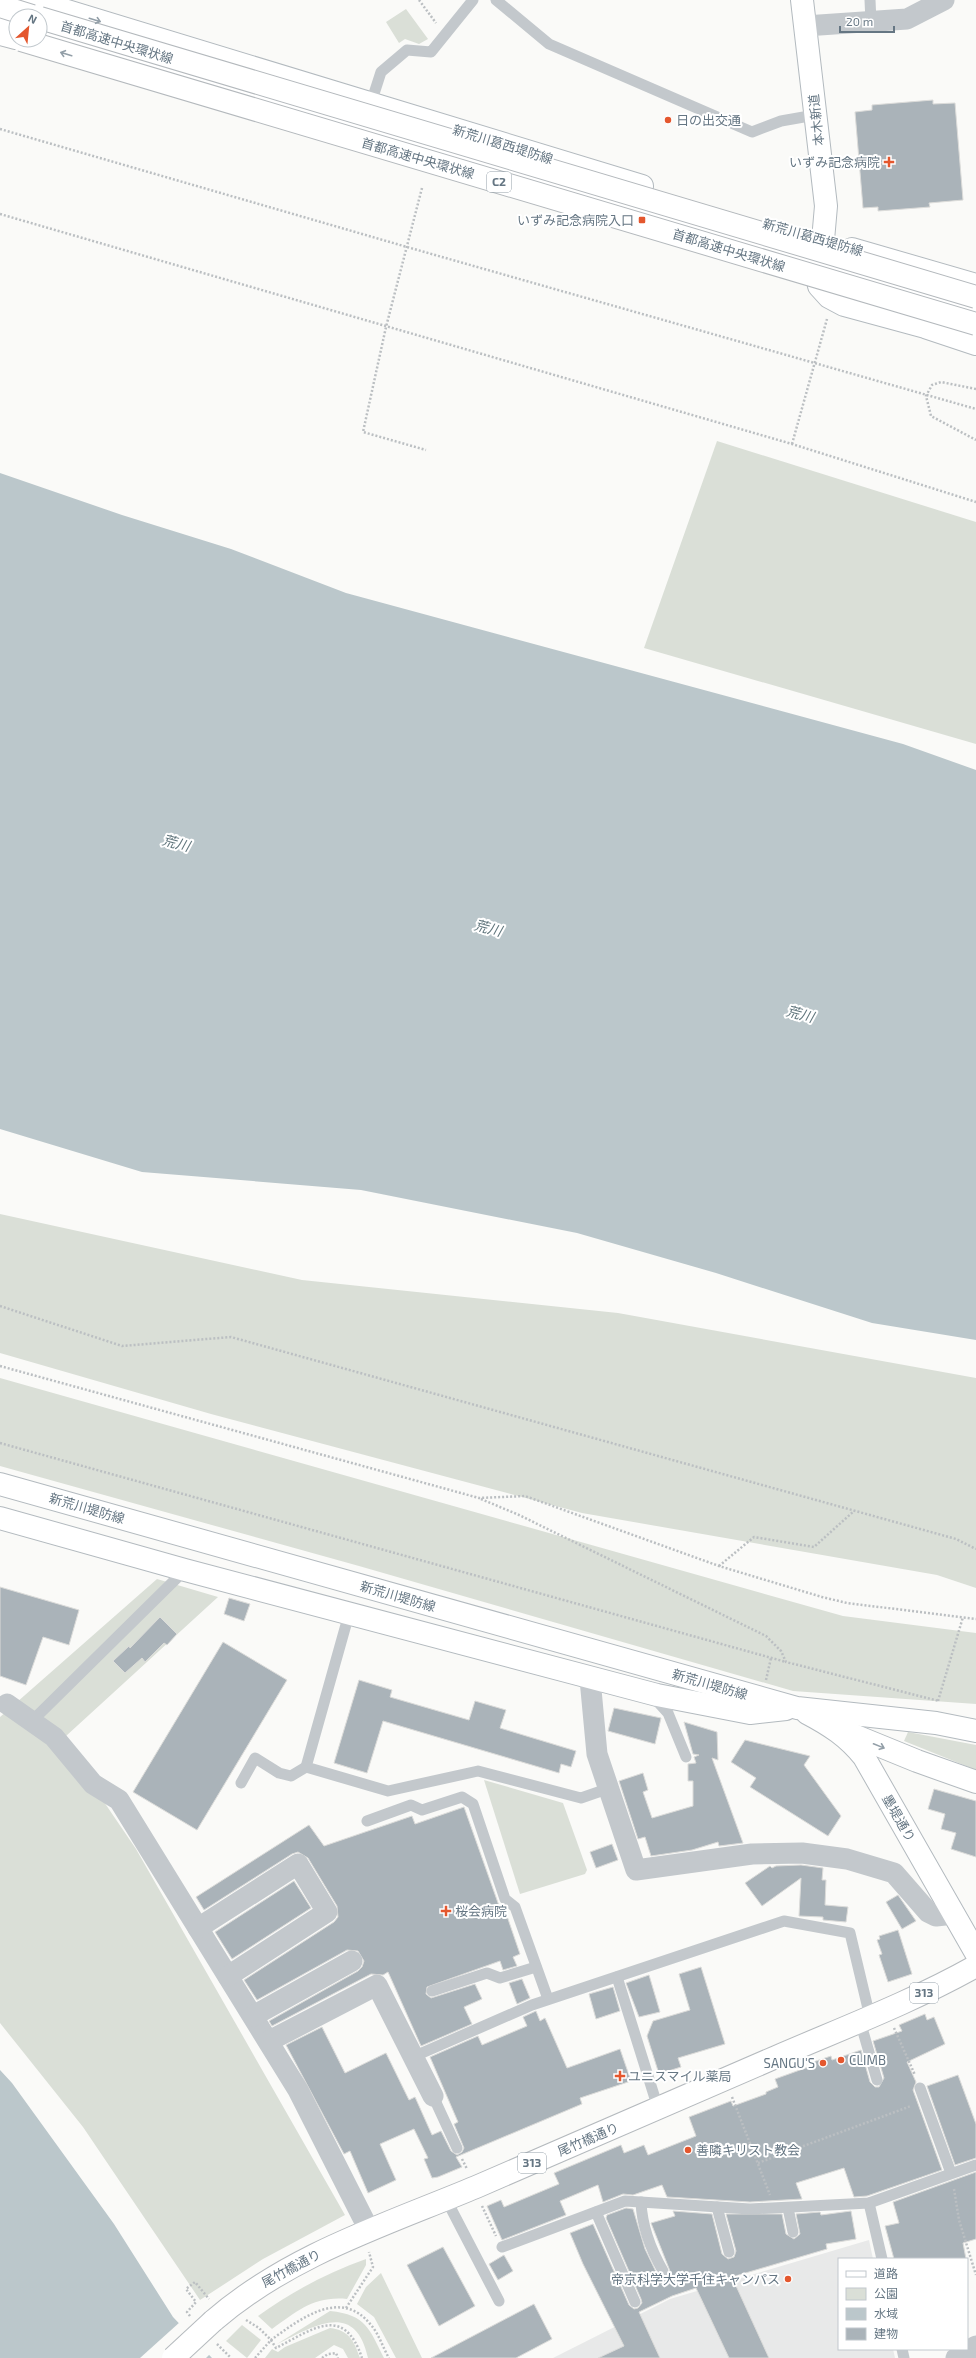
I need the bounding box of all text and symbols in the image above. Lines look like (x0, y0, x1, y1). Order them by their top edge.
north arrow (8, 8, 48, 48)
scale bar (840, 8, 894, 34)
text: N (26, 11, 39, 26)
text: 20 m (846, 14, 873, 28)
street label: 首都高速中央環状線 (59, 17, 175, 67)
one-way arrow (89, 17, 102, 24)
one-way arrow (60, 50, 73, 57)
street label: 本木新道 (805, 93, 827, 147)
place label: 日の出交通 (676, 112, 741, 128)
marker: 日の出交通 (663, 115, 673, 125)
street label: 新荒川葛西堤防線 (451, 121, 555, 167)
street label: 首都高速中央環状線 (360, 134, 476, 182)
place label: いずみ記念病院 (789, 154, 880, 170)
marker: いずみ記念病院 (883, 156, 895, 168)
road number: C2 (487, 172, 511, 192)
place label: いずみ記念病院入口 (517, 212, 634, 228)
marker: いずみ記念病院入口 (637, 215, 647, 225)
street label: 新荒川葛西堤防線 (761, 215, 865, 259)
street label: 首都高速中央環状線 (671, 225, 787, 275)
water label: 荒川 (160, 831, 194, 855)
water label: 荒川 (472, 916, 506, 940)
water label: 荒川 (784, 1002, 818, 1026)
street label: 新荒川堤防線 (47, 1490, 127, 1526)
street label: 新荒川堤防線 (358, 1578, 438, 1614)
street label: 新荒川堤防線 (670, 1666, 750, 1702)
one-way arrow (873, 1743, 885, 1751)
street label: 墨堤通り (879, 1791, 919, 1845)
place label: 桜会病院 (455, 1903, 507, 1919)
marker: 桜会病院 (440, 1905, 452, 1917)
road number: 313 (910, 1983, 938, 2003)
place label: CLIMB (849, 2052, 886, 2068)
place label: SANGU'S (764, 2055, 815, 2071)
marker: CLIMB (836, 2055, 846, 2065)
marker: SANGU'S (818, 2058, 828, 2068)
place label: ユニスマイル薬局 (628, 2068, 732, 2084)
marker: ユニスマイル薬局 (615, 2071, 625, 2081)
street label: 尾竹橋通り (555, 2119, 621, 2159)
place label: 善隣キリスト教会 (696, 2142, 800, 2158)
marker: 善隣キリスト教会 (683, 2145, 693, 2155)
road number: 313 (518, 2153, 546, 2173)
street label: 尾竹橋通り (259, 2246, 323, 2290)
legend (838, 2258, 968, 2350)
text: 道路 (874, 2266, 898, 2280)
place label: 帝京科学大学千住キャンパス (611, 2271, 780, 2287)
marker: 帝京科学大学千住キャンパス (783, 2274, 793, 2284)
text: 公園 (874, 2286, 898, 2300)
text: 水域 (874, 2306, 898, 2320)
text: 建物 (874, 2326, 898, 2340)

